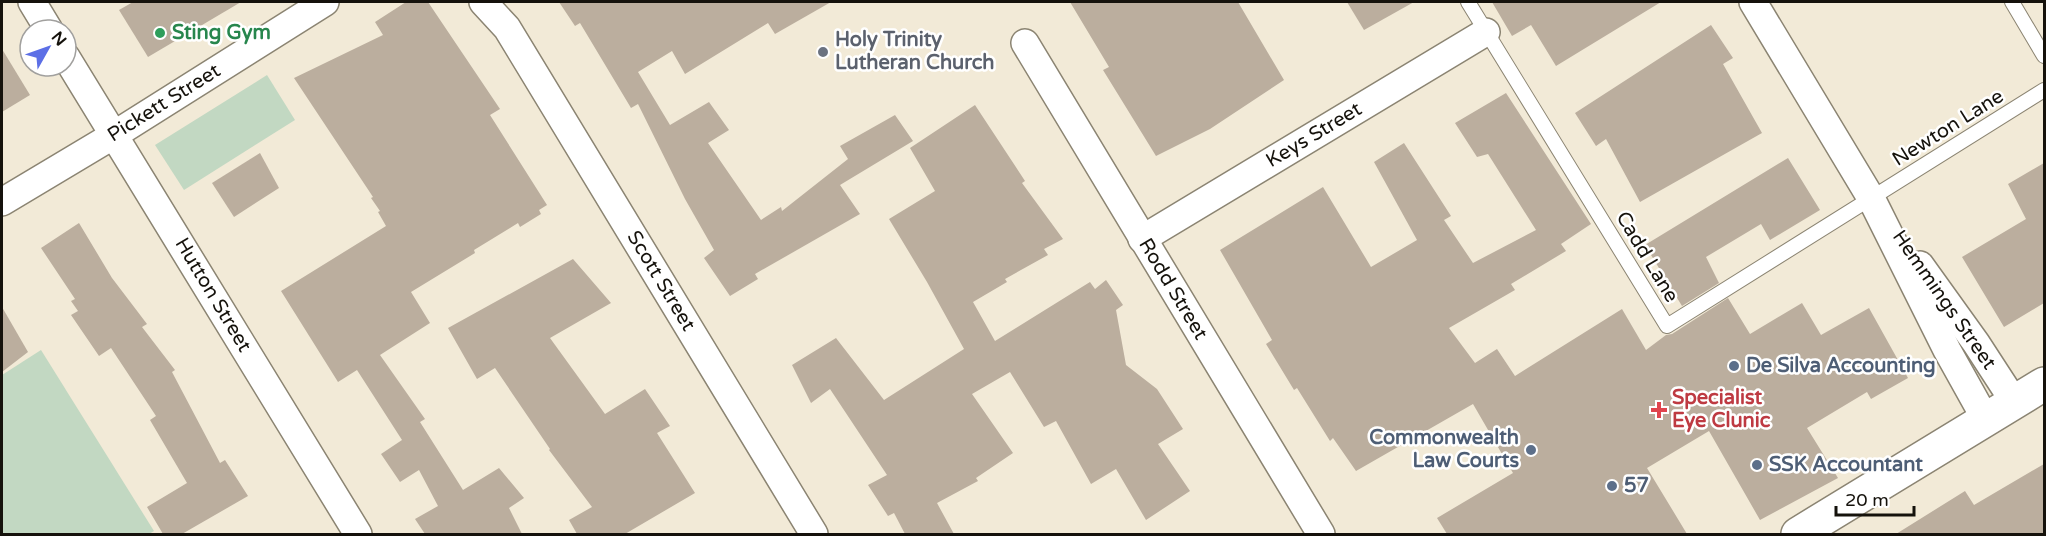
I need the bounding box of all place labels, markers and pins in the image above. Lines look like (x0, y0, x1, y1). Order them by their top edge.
place label: Sting Gym (172, 21, 271, 45)
marker: Sting Gym (153, 26, 167, 40)
place label: Holy Trinity Lutheran Church (835, 28, 995, 75)
marker: Holy Trinity Lutheran Church (816, 45, 830, 59)
place label: De Silva Accounting (1746, 354, 1936, 378)
marker: De Silva Accounting (1727, 359, 1741, 373)
place label: Specialist Eye Clunic (1672, 386, 1771, 433)
marker: Specialist Eye Clunic (1650, 401, 1668, 419)
place label: Commonwealth Law Courts (1369, 426, 1519, 473)
marker: Commonwealth Law Courts (1524, 443, 1538, 457)
place label: SSK Accountant (1769, 453, 1923, 477)
marker: SSK Accountant (1750, 458, 1764, 472)
place label: 57 (1624, 474, 1649, 498)
marker: 57 (1605, 479, 1619, 493)

